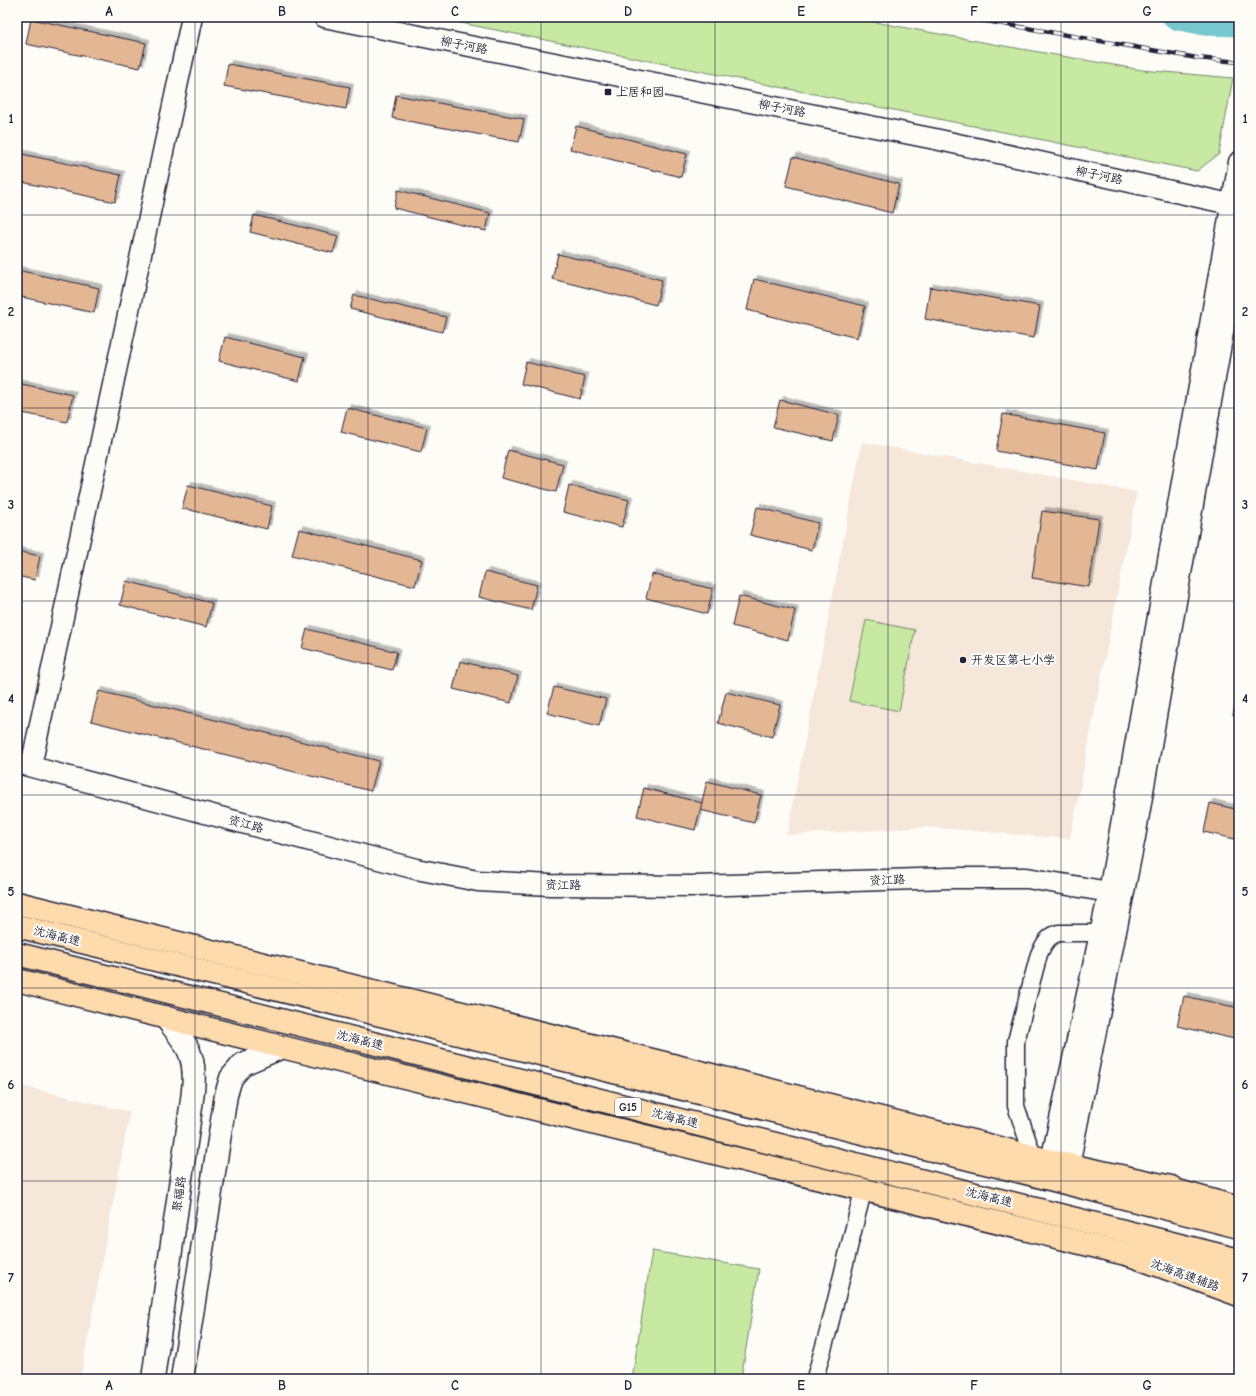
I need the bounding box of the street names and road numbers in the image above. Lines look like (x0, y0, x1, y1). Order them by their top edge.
street label: 柳子河路 (439, 34, 489, 56)
street label: 柳子河路 (757, 97, 807, 119)
street label: 柳子河路 (1074, 163, 1124, 187)
street label: 资江路 (227, 813, 265, 835)
street label: 资江路 (869, 872, 905, 888)
street label: 资江路 (545, 878, 581, 892)
street label: 沈海高速 (32, 923, 82, 949)
street label: 沈海高速 (335, 1027, 385, 1053)
road number: G15 (615, 1098, 641, 1116)
street label: 沈海高速 (650, 1105, 700, 1131)
street label: 聚福路 (170, 1175, 188, 1213)
street label: 沈海高速 (964, 1184, 1014, 1210)
street label: 沈海高速辅路 (1149, 1256, 1221, 1294)

